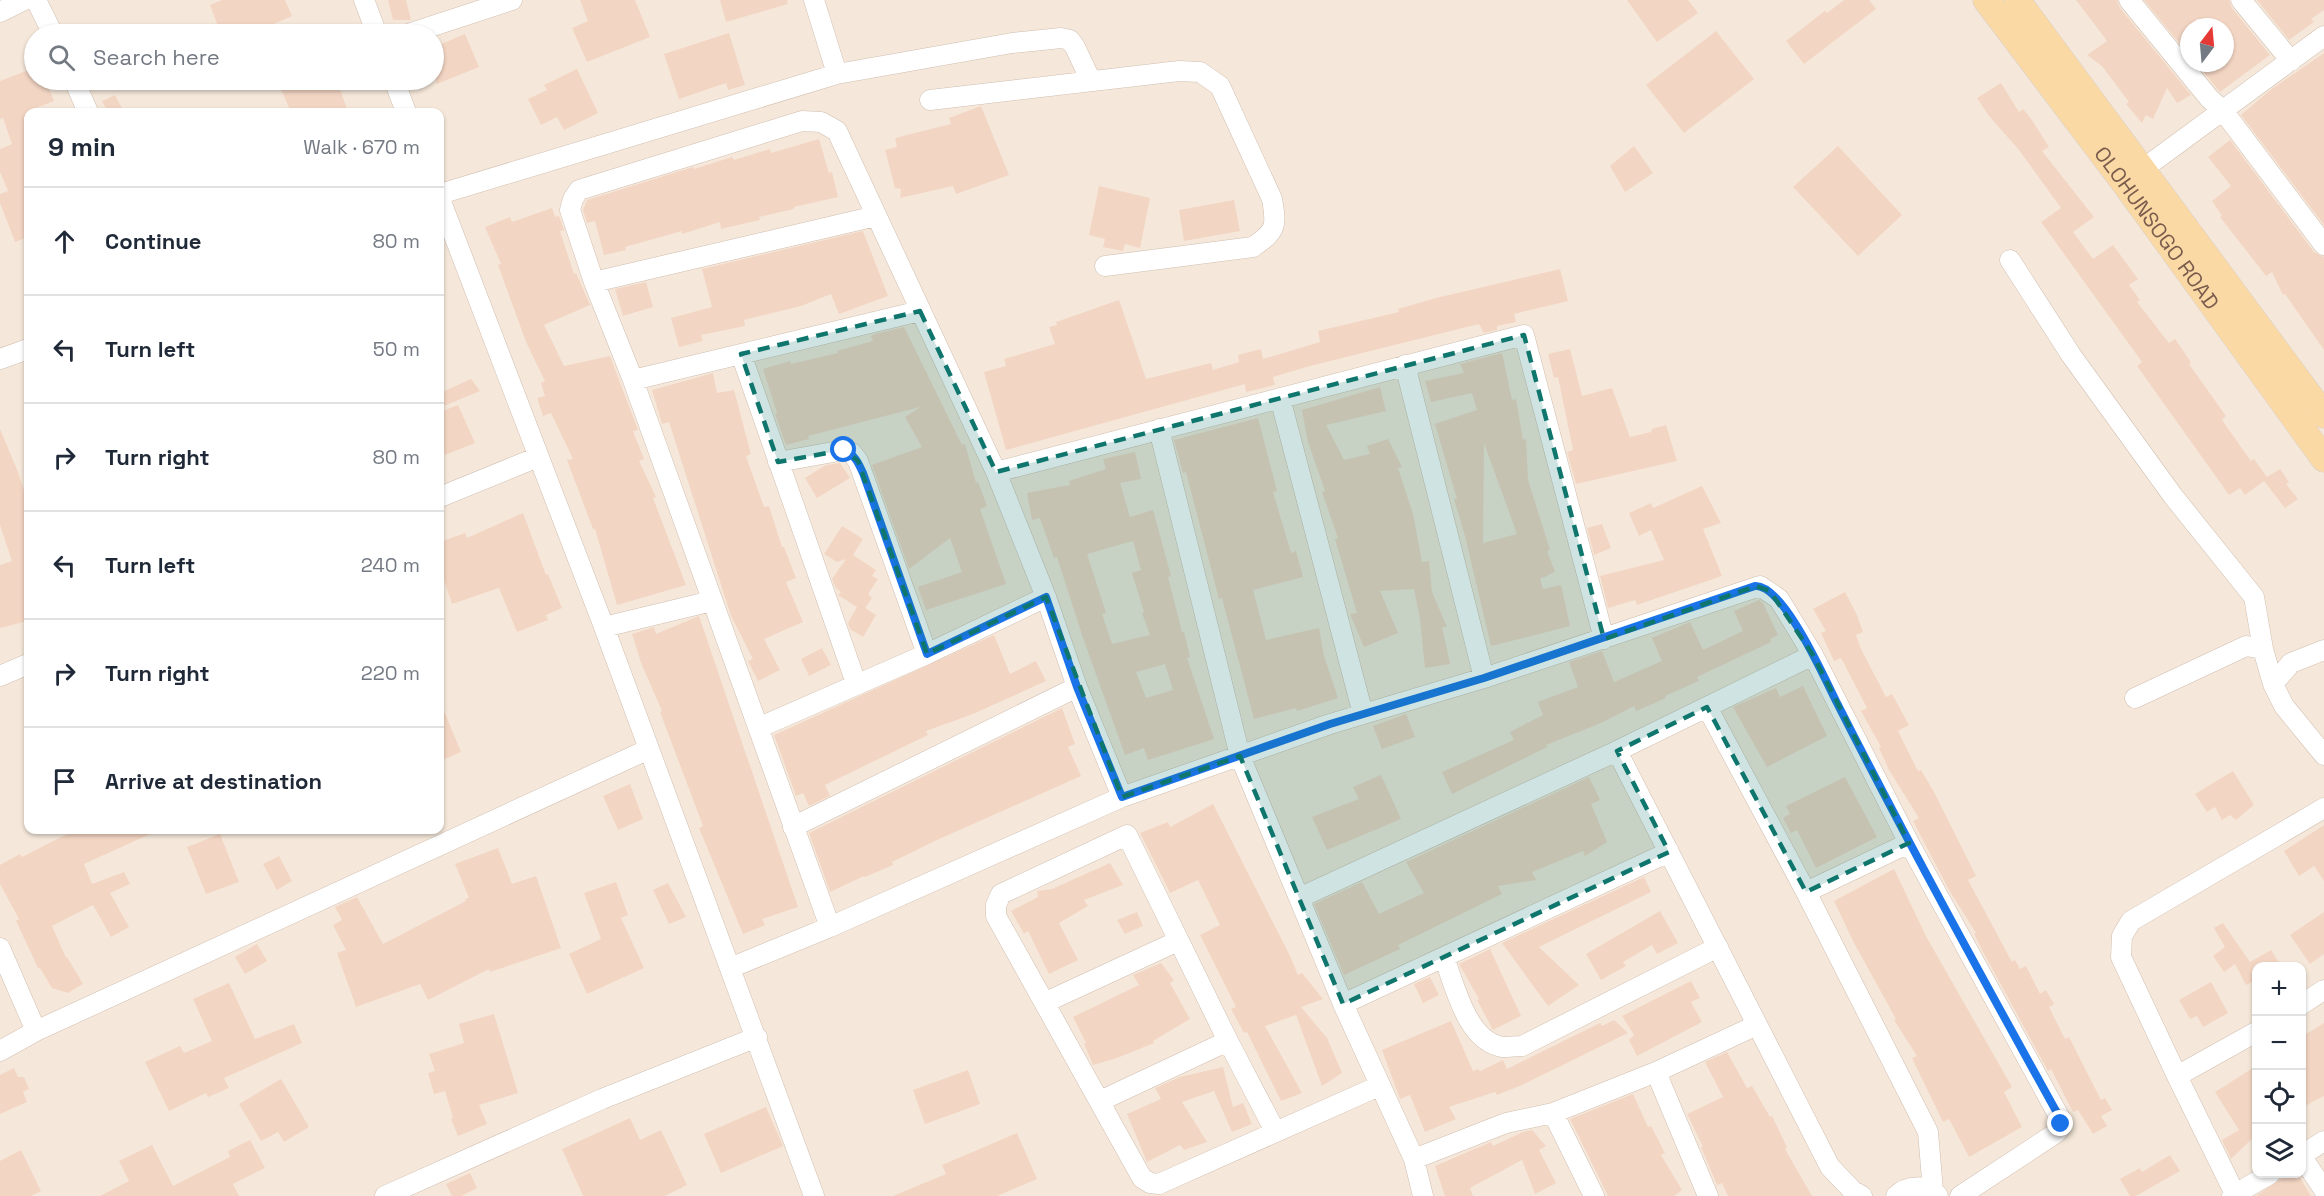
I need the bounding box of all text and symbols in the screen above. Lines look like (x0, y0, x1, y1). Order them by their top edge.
north arrow (2180, 18, 2234, 72)
search box (24, 24, 444, 90)
icon: search (45, 41, 78, 74)
text: Search here (93, 43, 220, 71)
text: 9 min (48, 130, 116, 164)
text: Walk · 670 m (303, 134, 420, 160)
street label: OLOHUNSOGO ROAD (2088, 141, 2226, 315)
icon: ahead (48, 225, 81, 258)
text: Continue (105, 227, 201, 255)
text: 80 m (372, 228, 420, 254)
icon: left (48, 333, 81, 366)
text: Turn left (105, 335, 195, 363)
text: 50 m (373, 336, 420, 362)
route start (830, 436, 856, 462)
icon: right (48, 441, 81, 474)
text: Turn right (105, 443, 210, 471)
text: 80 m (372, 444, 420, 470)
icon: left (48, 549, 81, 582)
text: Turn left (105, 551, 195, 579)
text: 240 m (361, 552, 420, 578)
icon: right (48, 657, 81, 690)
text: Turn right (105, 659, 210, 687)
text: 220 m (361, 660, 420, 686)
icon: arrive (48, 765, 81, 798)
text: Arrive at destination (105, 767, 322, 795)
map controls (2252, 962, 2306, 1178)
button: + (2252, 962, 2306, 1016)
button: − (2252, 1016, 2306, 1070)
button: locate (2252, 1070, 2306, 1124)
route end (2047, 1110, 2073, 1136)
button: layers (2252, 1124, 2306, 1178)

